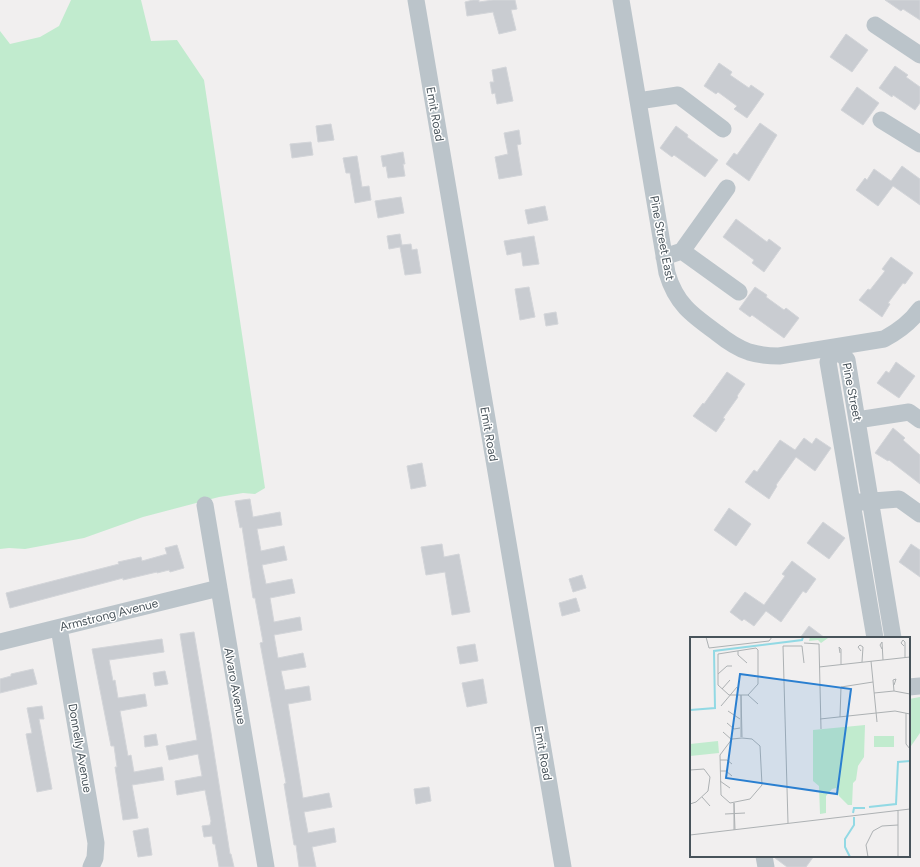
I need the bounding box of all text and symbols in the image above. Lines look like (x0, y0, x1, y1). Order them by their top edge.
street label: Emit Road (423, 86, 447, 142)
street label: Pine Street East (647, 195, 677, 282)
street label: Pine Street (839, 361, 865, 423)
street label: Emit Road (477, 406, 501, 462)
street label: Armstrong Avenue (58, 596, 160, 634)
inset map (690, 637, 910, 857)
street label: Alvaro Avenue (221, 647, 249, 726)
street label: Donnelly Avenue (65, 702, 95, 794)
street label: Emit Road (531, 725, 555, 781)

